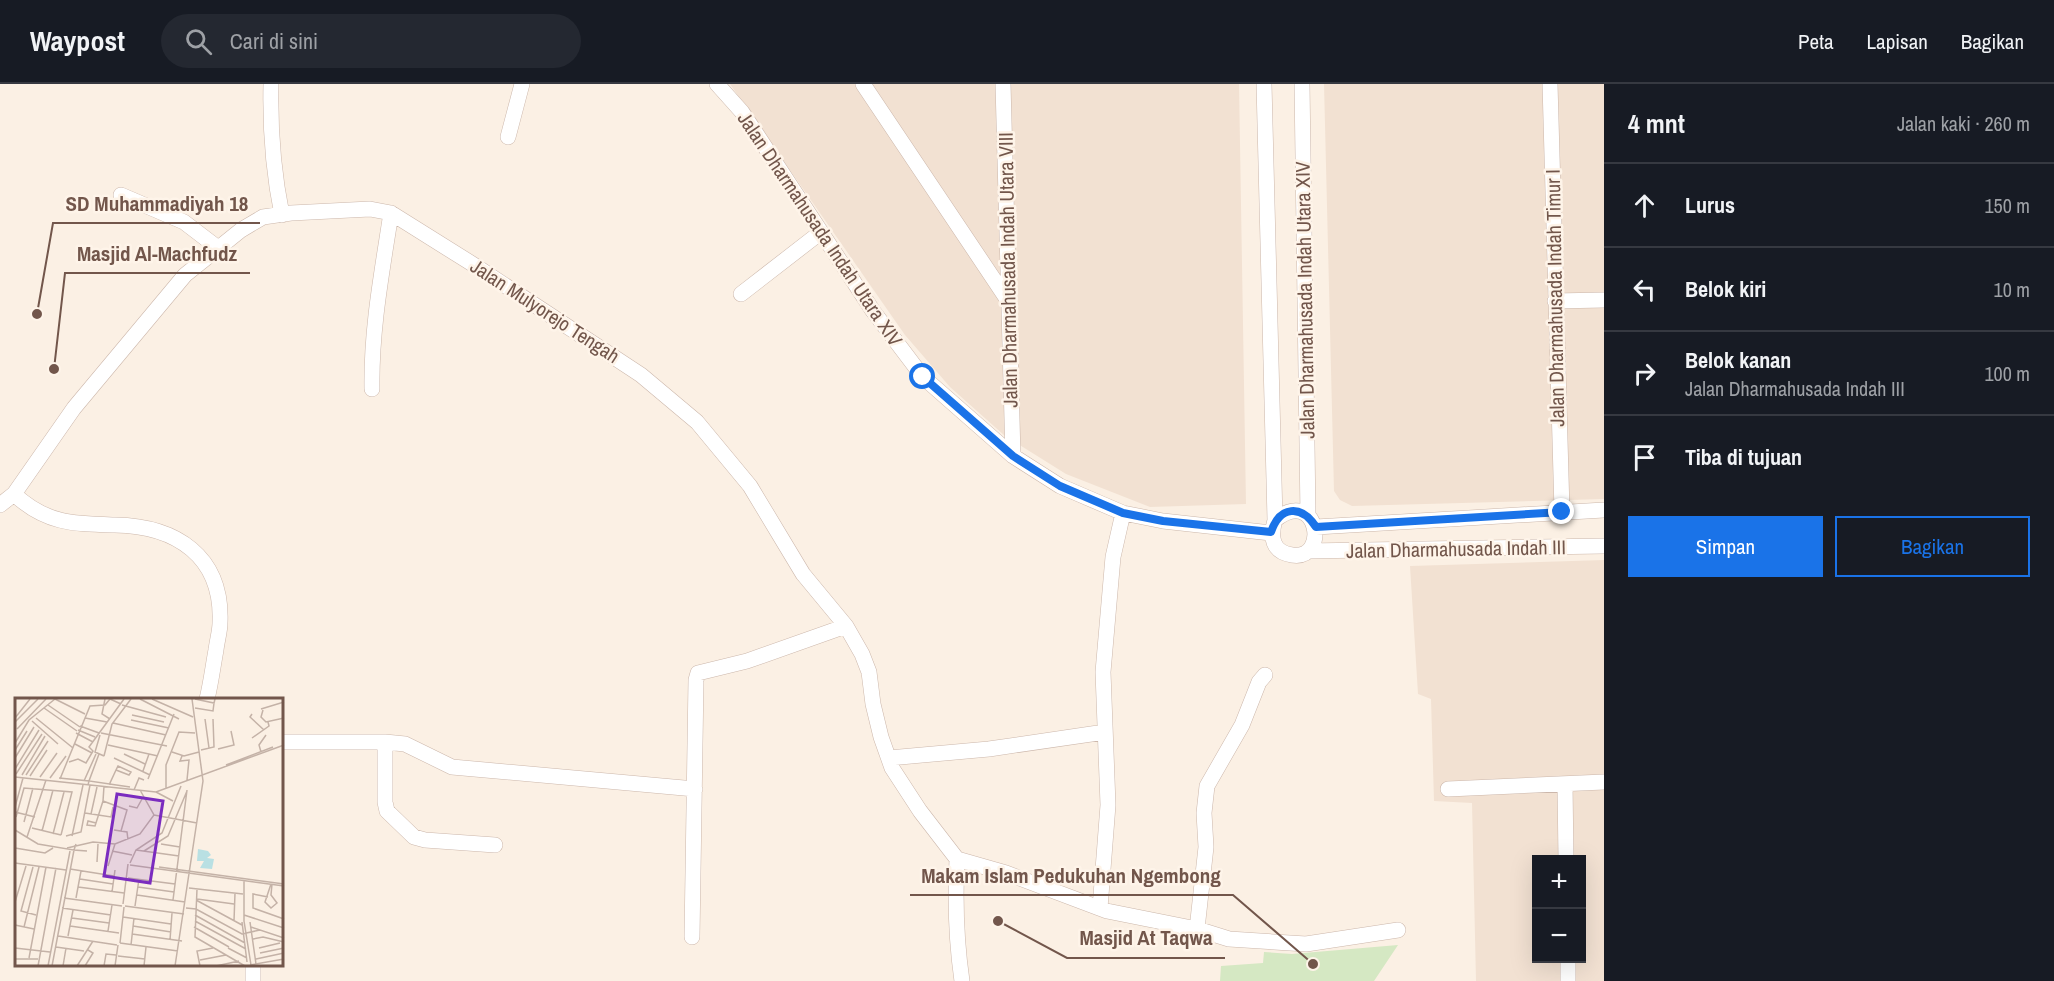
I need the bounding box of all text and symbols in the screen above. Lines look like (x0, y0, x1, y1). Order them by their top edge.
search box (161, 14, 581, 68)
text: Waypost (30, 22, 125, 60)
icon: search (182, 25, 215, 58)
text: Cari di sini (230, 26, 318, 56)
text: Peta (1798, 27, 1834, 56)
text: Lapisan (1867, 27, 1928, 56)
text: Bagikan (1961, 27, 2024, 56)
street label: Jalan Dharmahusada Indah Utara XIV (732, 106, 909, 351)
text: 4 mnt (1628, 106, 1685, 141)
text: Jalan kaki · 260 m (1897, 110, 2030, 137)
street label: Jalan Dharmahusada Indah Utara VIII (992, 132, 1023, 408)
street label: Jalan Dharmahusada Indah Utara XIV (1289, 161, 1320, 439)
street label: Jalan Dharmahusada Indah Timur I (1539, 169, 1570, 427)
callout: SD Muhammadiyah 18 (53, 184, 260, 223)
text: SD Muhammadiyah 18 (66, 189, 248, 218)
icon: ahead (1628, 189, 1661, 222)
text: Lurus (1685, 190, 1735, 220)
text: 150 m (1984, 192, 2030, 219)
callout: Masjid Al-Machfudz (65, 234, 250, 273)
text: Masjid Al-Machfudz (77, 239, 237, 268)
street label: Jalan Mulyorejo Tengah (465, 252, 625, 369)
icon: left (1628, 273, 1661, 306)
text: Belok kiri (1685, 274, 1766, 304)
text: 10 m (1994, 276, 2030, 303)
text: Belok kanan (1685, 345, 1791, 375)
icon: right (1628, 357, 1661, 390)
text: 100 m (1984, 360, 2030, 387)
route start (909, 363, 935, 389)
text: Jalan Dharmahusada Indah III (1685, 375, 1905, 402)
icon: arrive (1628, 441, 1661, 474)
text: Tiba di tujuan (1685, 442, 1802, 472)
route end (1548, 498, 1574, 524)
button: Simpan (1628, 516, 1823, 577)
button: Bagikan (1835, 516, 2030, 577)
street label: Jalan Dharmahusada Indah III (1346, 533, 1566, 564)
inset map (15, 698, 284, 966)
map controls (1532, 855, 1586, 963)
button: + (1532, 855, 1586, 909)
callout: Makam Islam Pedukuhan Ngembong (910, 856, 1233, 895)
text: Makam Islam Pedukuhan Ngembong (921, 861, 1221, 890)
button: − (1532, 909, 1586, 963)
callout: Masjid At Taqwa (1067, 919, 1225, 958)
text: Masjid At Taqwa (1079, 923, 1213, 952)

